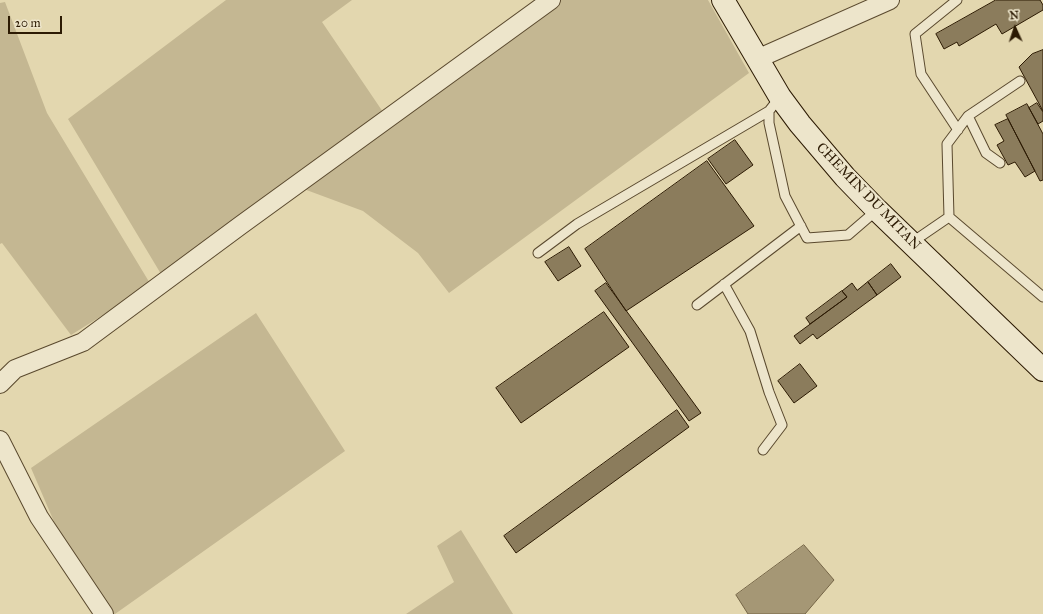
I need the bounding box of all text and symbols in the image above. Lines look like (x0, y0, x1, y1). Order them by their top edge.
scale bar (10, 8, 64, 34)
north arrow (995, 8, 1035, 48)
text: N (1009, 9, 1019, 22)
text: 20 m (15, 16, 41, 30)
street label: CHEMIN DU MITAN (812, 140, 924, 254)

